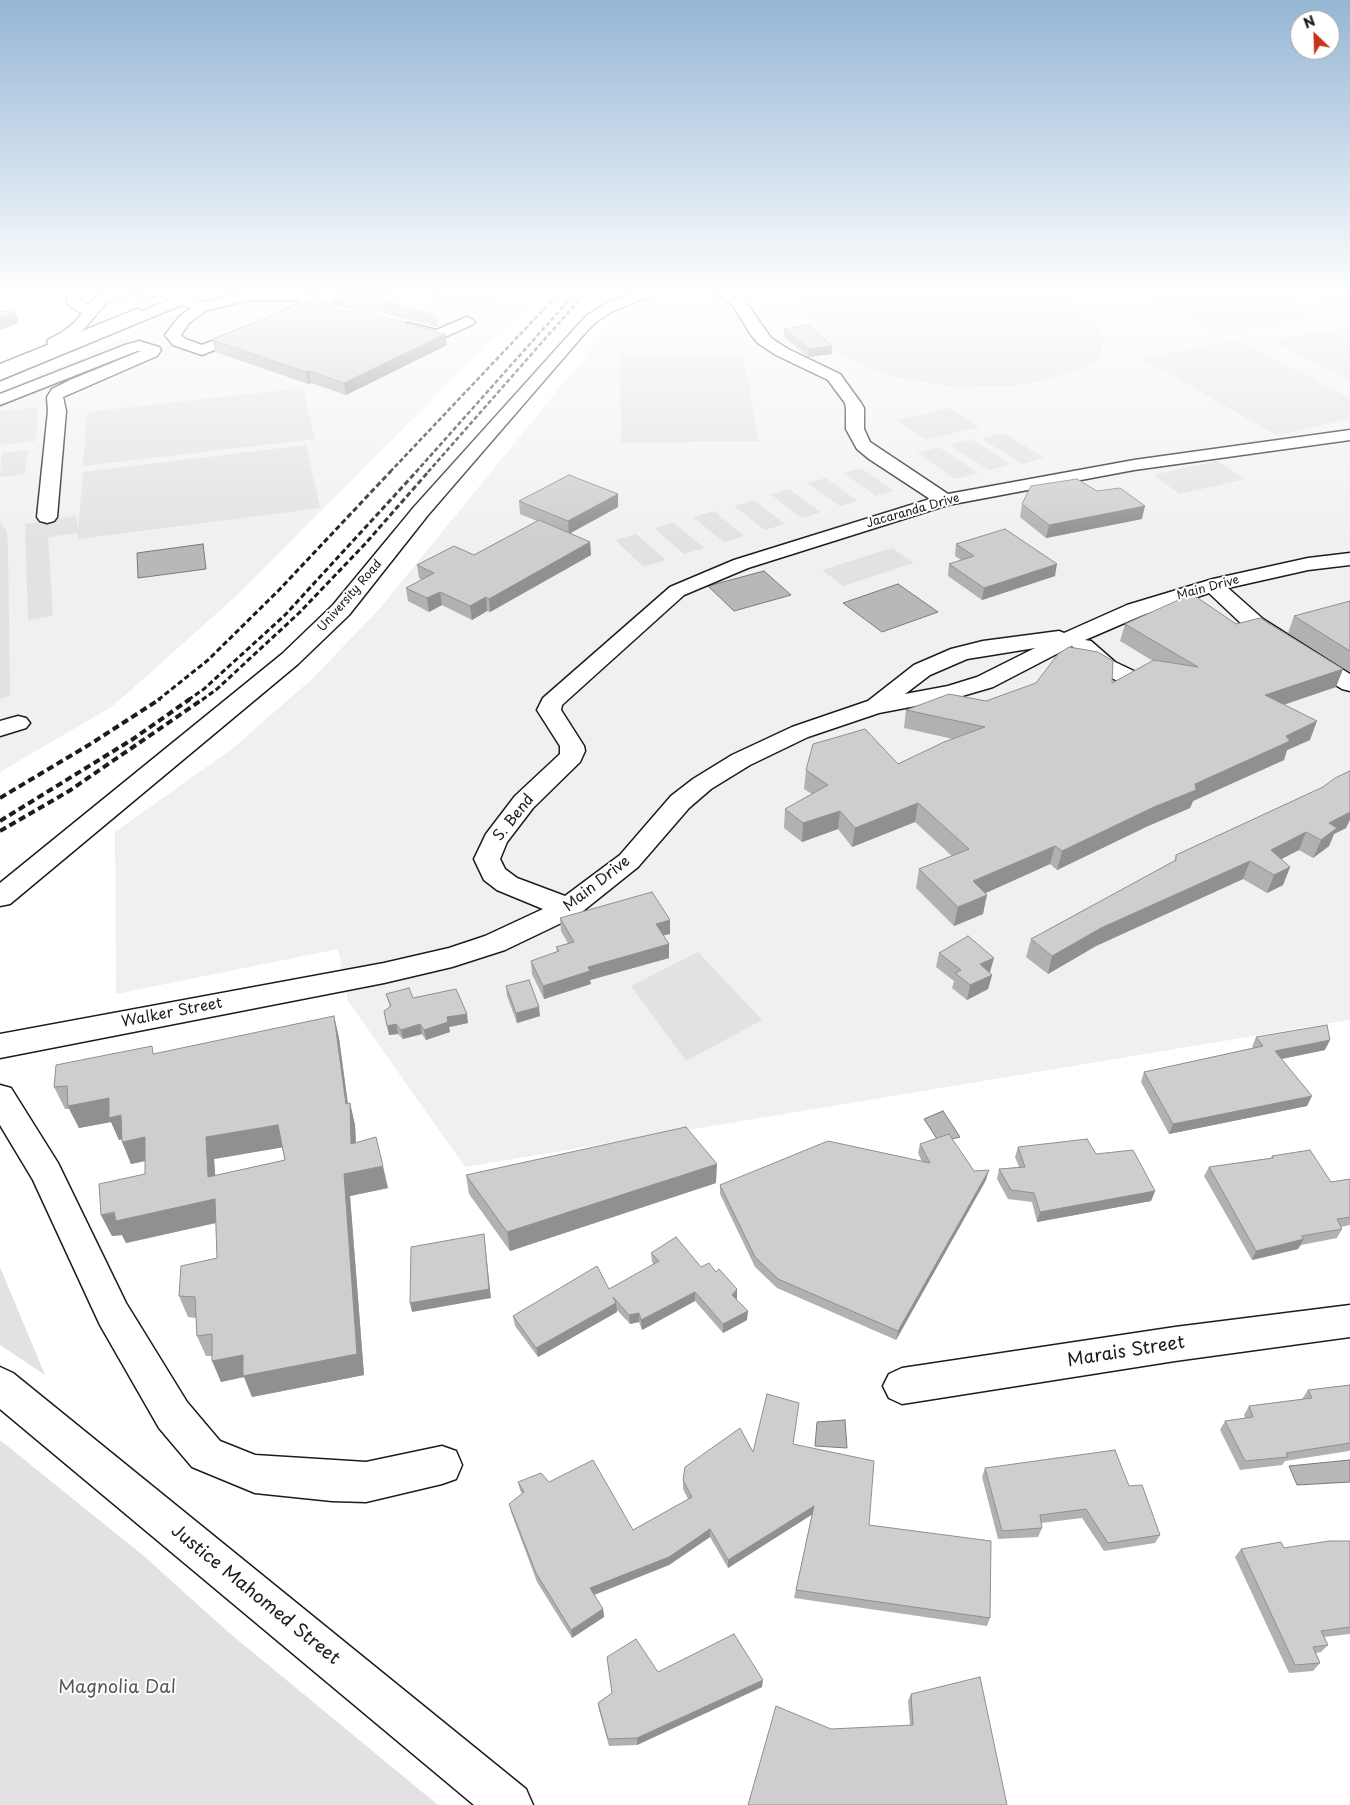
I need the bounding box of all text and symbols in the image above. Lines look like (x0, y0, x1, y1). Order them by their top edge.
north arrow (1290, 10, 1340, 60)
text: N (1300, 10, 1318, 34)
street label: Jacaranda Drive (865, 491, 961, 531)
street label: University Road (315, 557, 385, 635)
street label: Main Drive (1175, 573, 1241, 603)
street label: S. Bend (490, 791, 538, 845)
street label: Main Drive (560, 852, 634, 916)
street label: Walker Street (120, 994, 224, 1032)
street label: Marais Street (1066, 1332, 1186, 1372)
street label: Justice Mahomed Street (166, 1520, 344, 1670)
park label: Magnolia Dal (58, 1677, 176, 1699)

